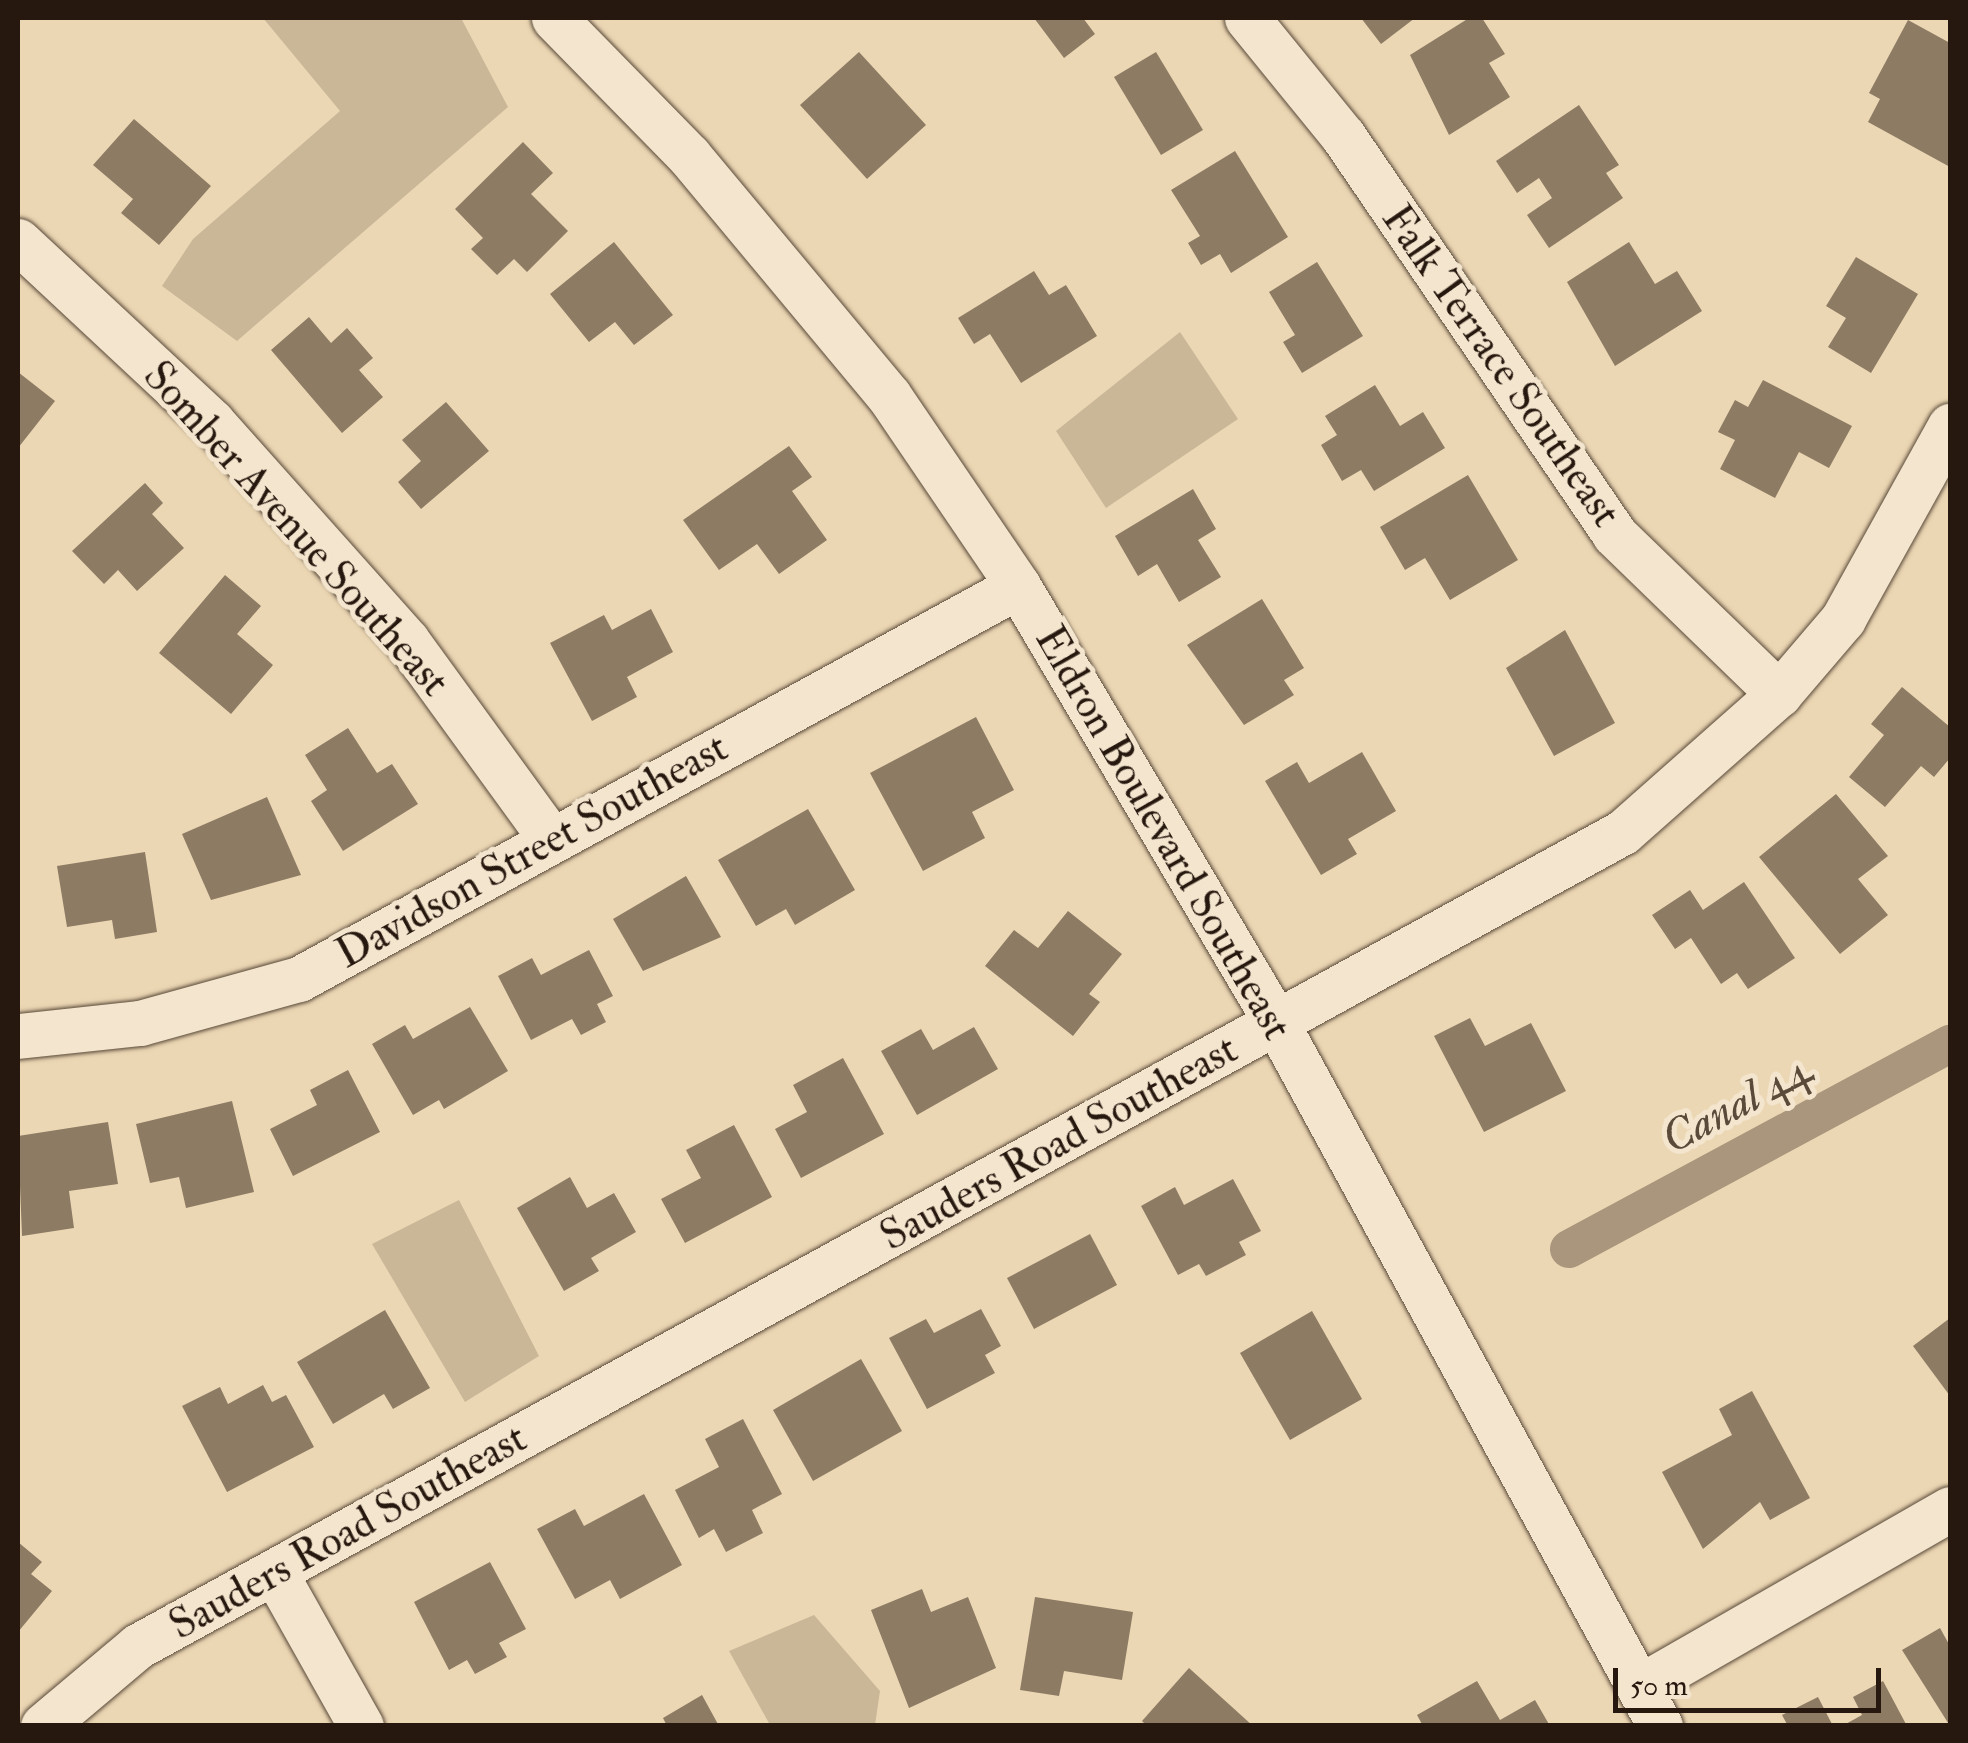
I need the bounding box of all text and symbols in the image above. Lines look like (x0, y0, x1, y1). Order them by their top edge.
street label: Falk Terrace Southeast (1371, 195, 1631, 537)
street label: Somber Avenue Southeast (133, 351, 459, 707)
street label: Eldron Boulevard Southeast (1024, 617, 1302, 1049)
street label: Davidson Street Southeast (328, 722, 736, 980)
street label: Sauders Road Southeast (872, 1024, 1246, 1262)
water label: Canal 44 (1653, 1043, 1821, 1167)
street label: Sauders Road Southeast (161, 1413, 535, 1651)
scale bar (1618, 1648, 1886, 1710)
text: 50 m (1630, 1667, 1688, 1704)

